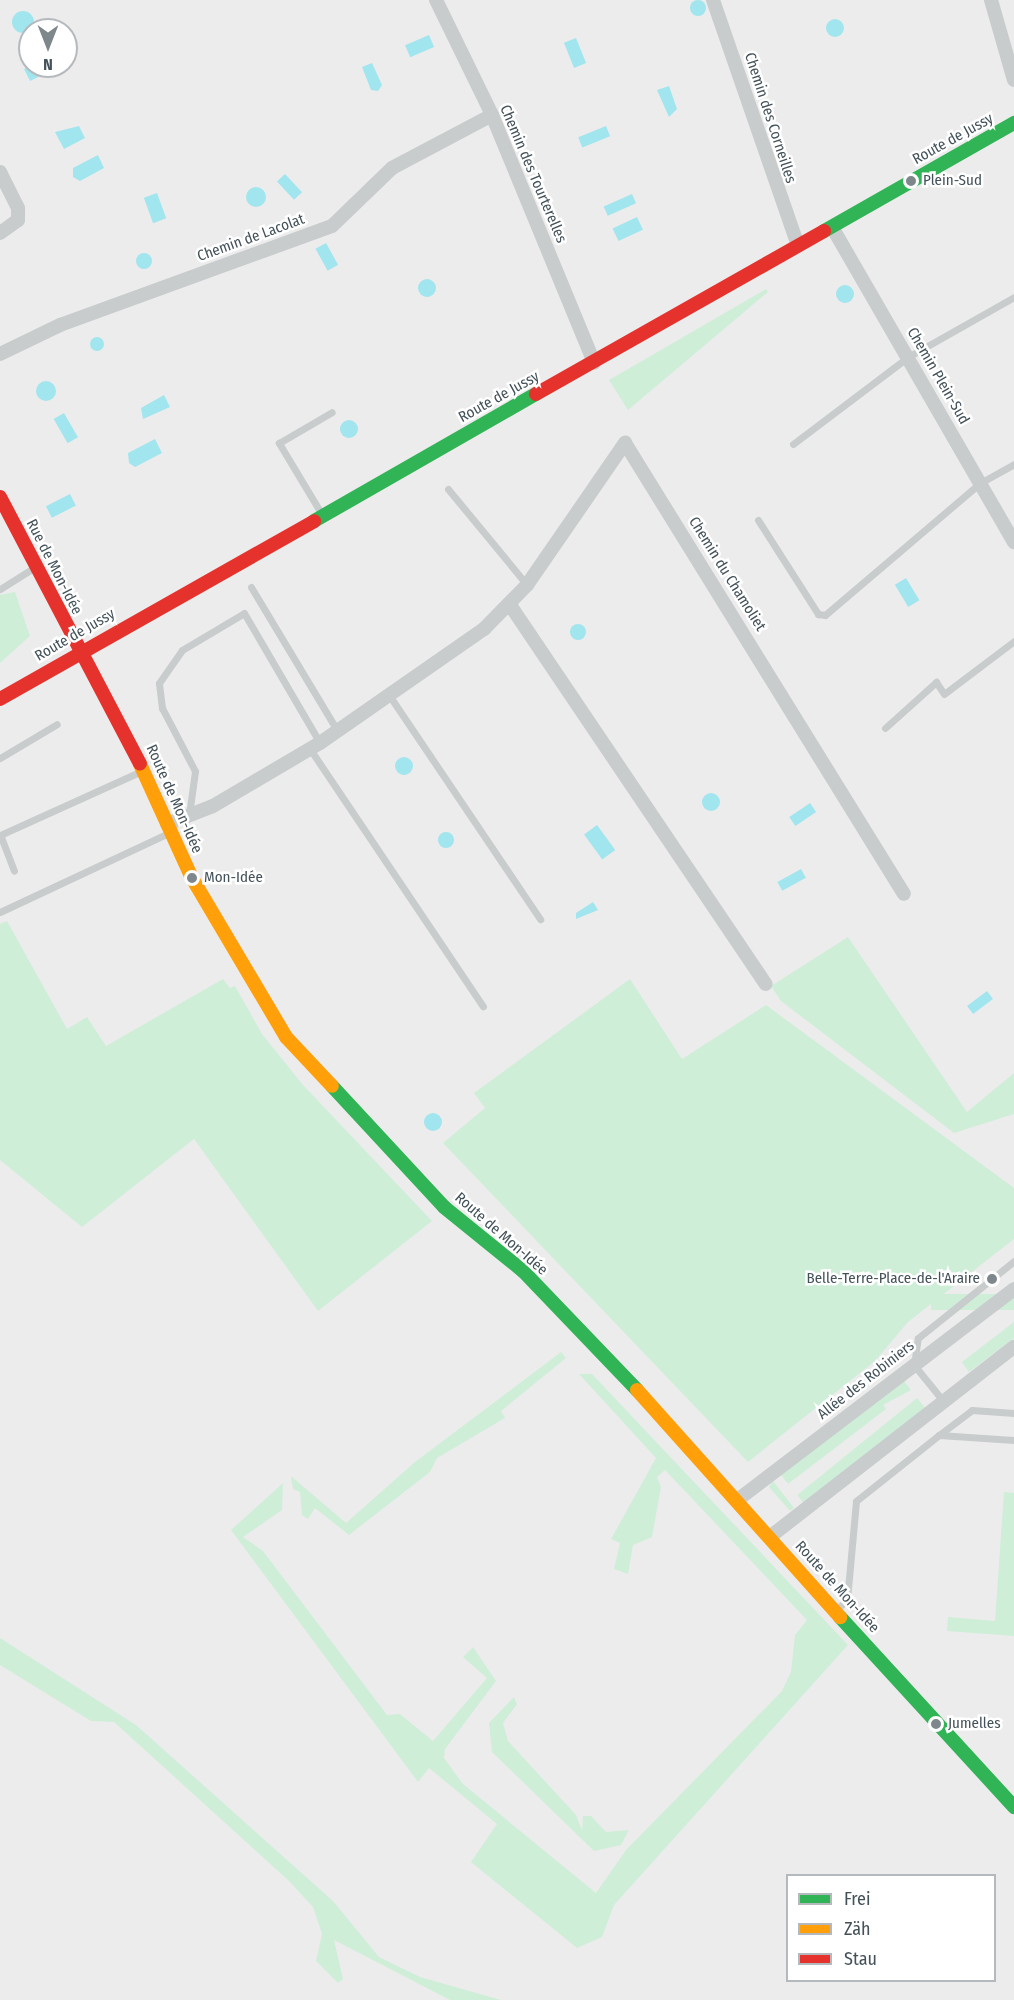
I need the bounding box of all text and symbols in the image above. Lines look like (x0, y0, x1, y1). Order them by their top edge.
north arrow (18, 18, 78, 78)
street label: Chemin des Corneilles (740, 50, 800, 186)
text: N (43, 55, 53, 74)
street label: Chemin des Tourterelles (496, 102, 570, 246)
street label: Route de Jussy (910, 109, 996, 169)
place label: Plein-Sud (923, 172, 982, 190)
marker: Plein-Sud (904, 174, 918, 188)
street label: Chemin de Lacolat (195, 210, 307, 266)
street label: Chemin Plein-Sud (903, 325, 973, 427)
street label: Route de Jussy (456, 367, 542, 427)
street label: Chemin du Chamoliet (685, 514, 769, 634)
street label: Rue de Mon-Idée (22, 516, 86, 618)
street label: Route de Jussy (32, 605, 118, 665)
street label: Route de Mon-Idée (142, 742, 206, 856)
place label: Mon-Idée (204, 869, 263, 887)
marker: Mon-Idée (185, 871, 199, 885)
street label: Route de Mon-Idée (451, 1189, 551, 1279)
place label: Belle-Terre-Place-de-l'Araire (806, 1270, 980, 1288)
marker: Belle-Terre-Place-de-l'Araire (985, 1272, 999, 1286)
street label: Allée des Robiniers (814, 1337, 918, 1423)
street label: Route de Mon-Idée (791, 1537, 883, 1637)
place label: Jumelles (948, 1715, 1001, 1733)
marker: Jumelles (929, 1717, 943, 1731)
legend (786, 1874, 996, 1982)
text: Frei (844, 1888, 870, 1910)
text: Zäh (844, 1918, 871, 1940)
text: Stau (844, 1948, 877, 1970)

